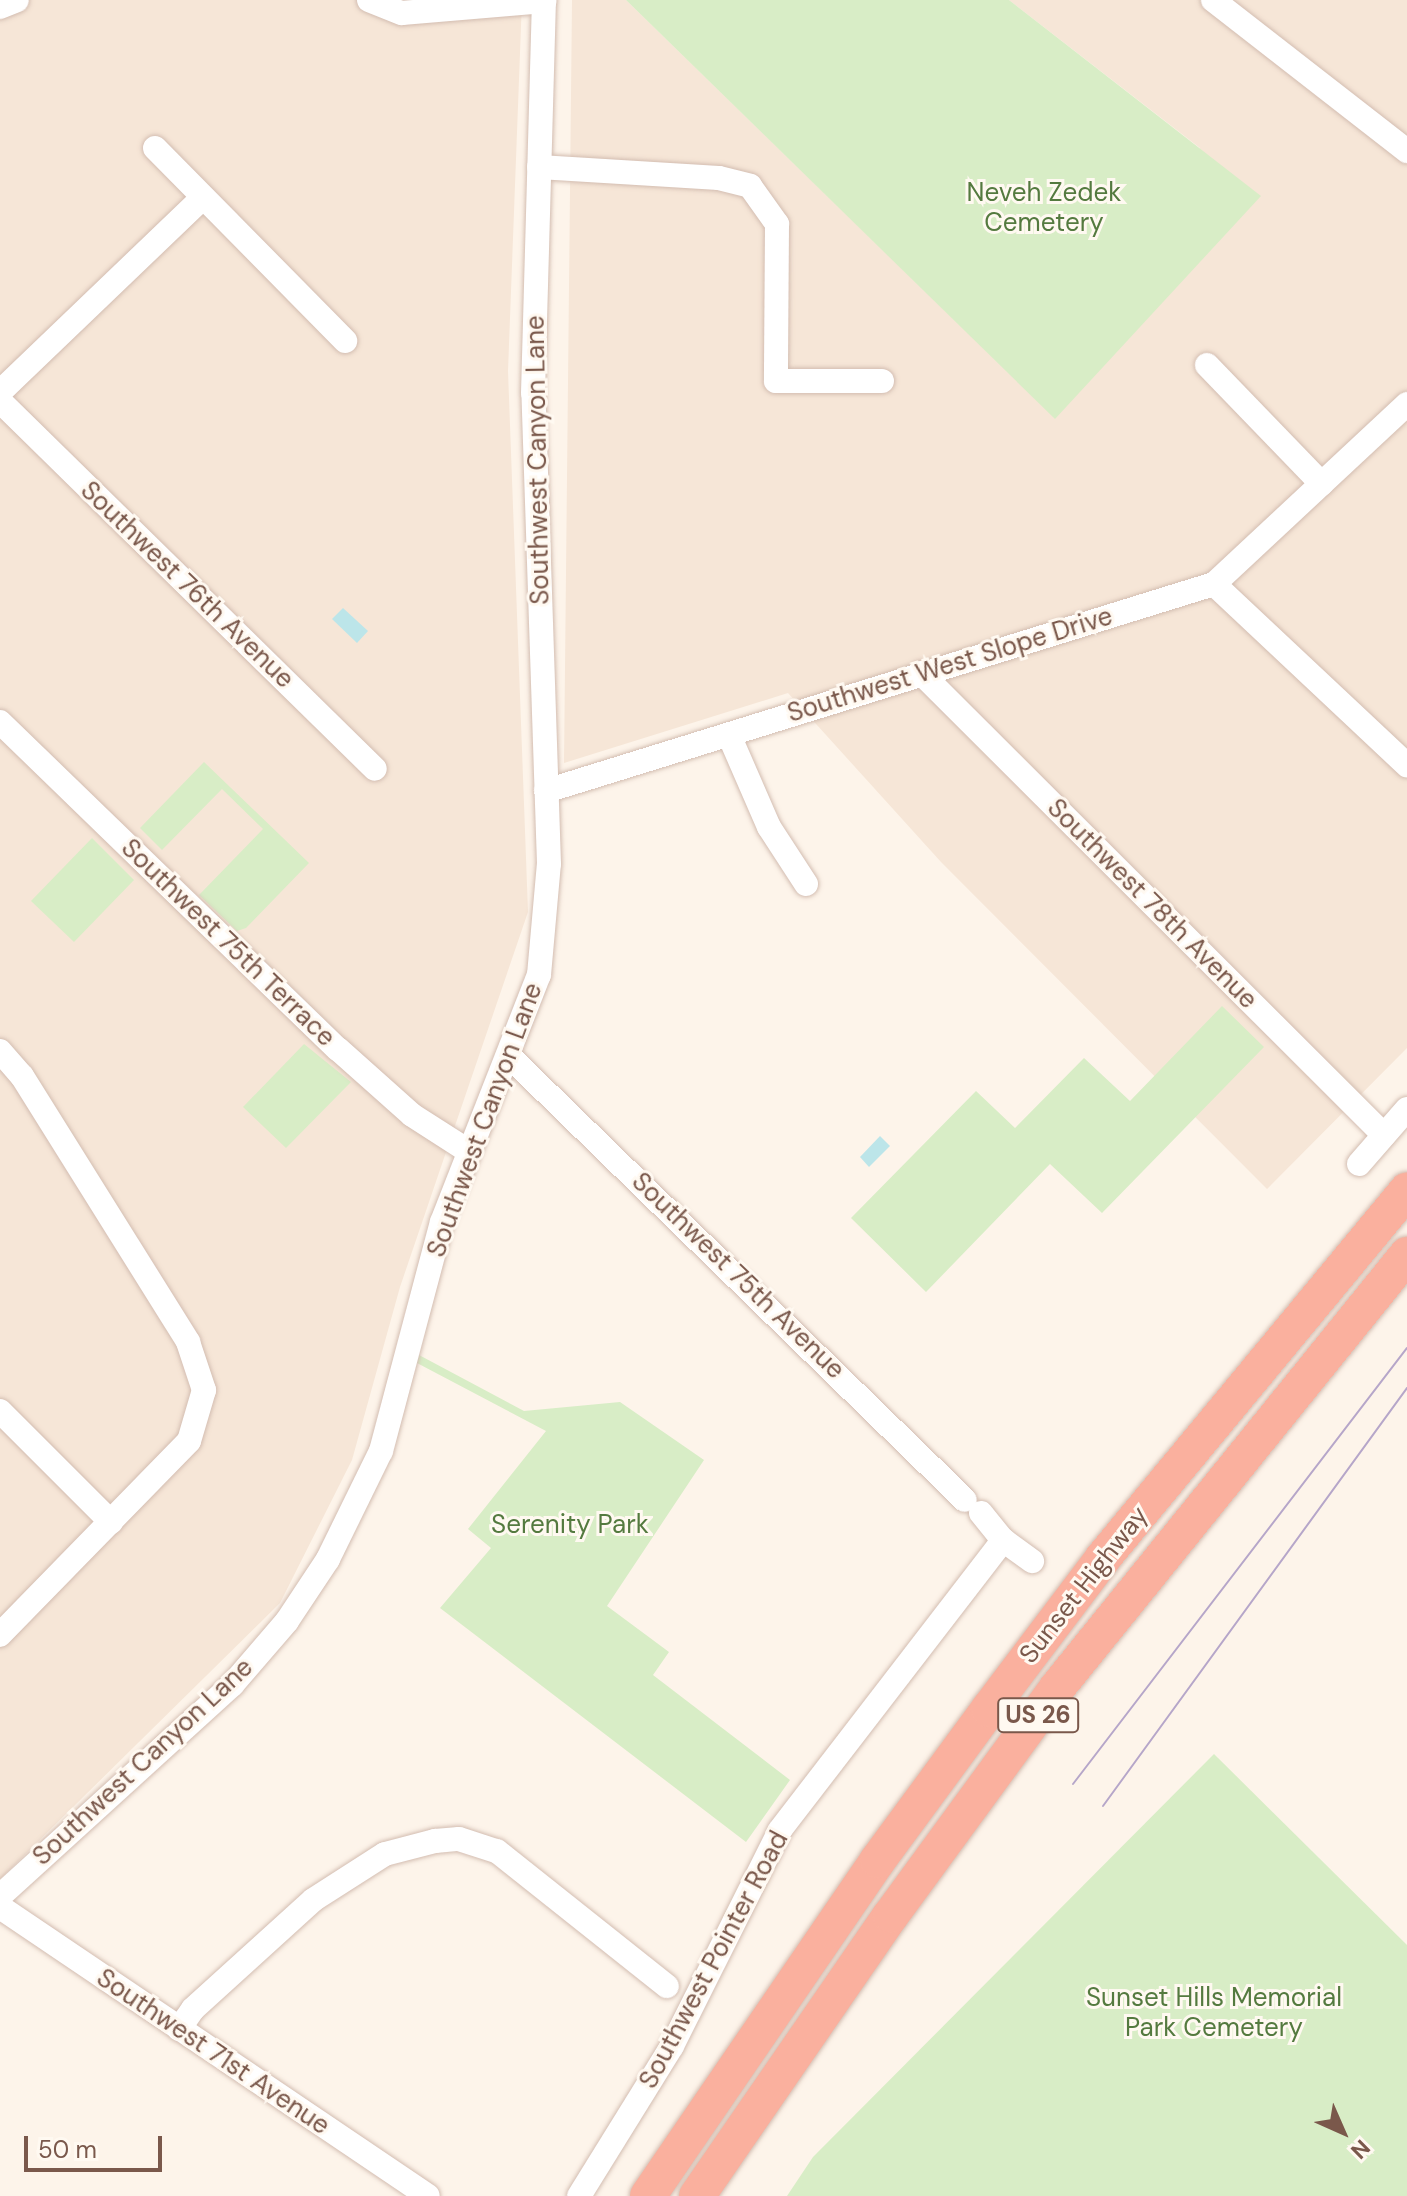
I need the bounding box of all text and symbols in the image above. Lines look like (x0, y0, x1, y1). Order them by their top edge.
park label: Neveh Zedek Cemetery (967, 177, 1121, 238)
street label: Southwest Canyon Lane (520, 315, 556, 605)
street label: Southwest 76th Avenue (74, 475, 300, 695)
street label: Southwest West Slope Drive (784, 601, 1116, 729)
street label: Southwest 78th Avenue (1041, 793, 1263, 1015)
street label: Southwest 75th Terrace (115, 833, 341, 1053)
street label: Southwest Canyon Lane (421, 979, 549, 1261)
street label: Southwest 75th Avenue (625, 1166, 851, 1386)
street label: Sunset Highway (1013, 1500, 1155, 1670)
park label: Serenity Park (491, 1509, 649, 1541)
street label: Southwest Canyon Lane (26, 1652, 260, 1872)
road number: US 26 (996, 1695, 1080, 1735)
street label: Southwest Pointer Road (633, 1826, 795, 2094)
street label: Southwest 71st Avenue (91, 1962, 335, 2142)
park label: Sunset Hills Memorial Park Cemetery (1086, 1982, 1342, 2044)
north arrow (1303, 2092, 1383, 2172)
scale bar (28, 2120, 166, 2170)
text: N (1344, 2133, 1376, 2165)
text: 50 m (38, 2134, 97, 2165)

